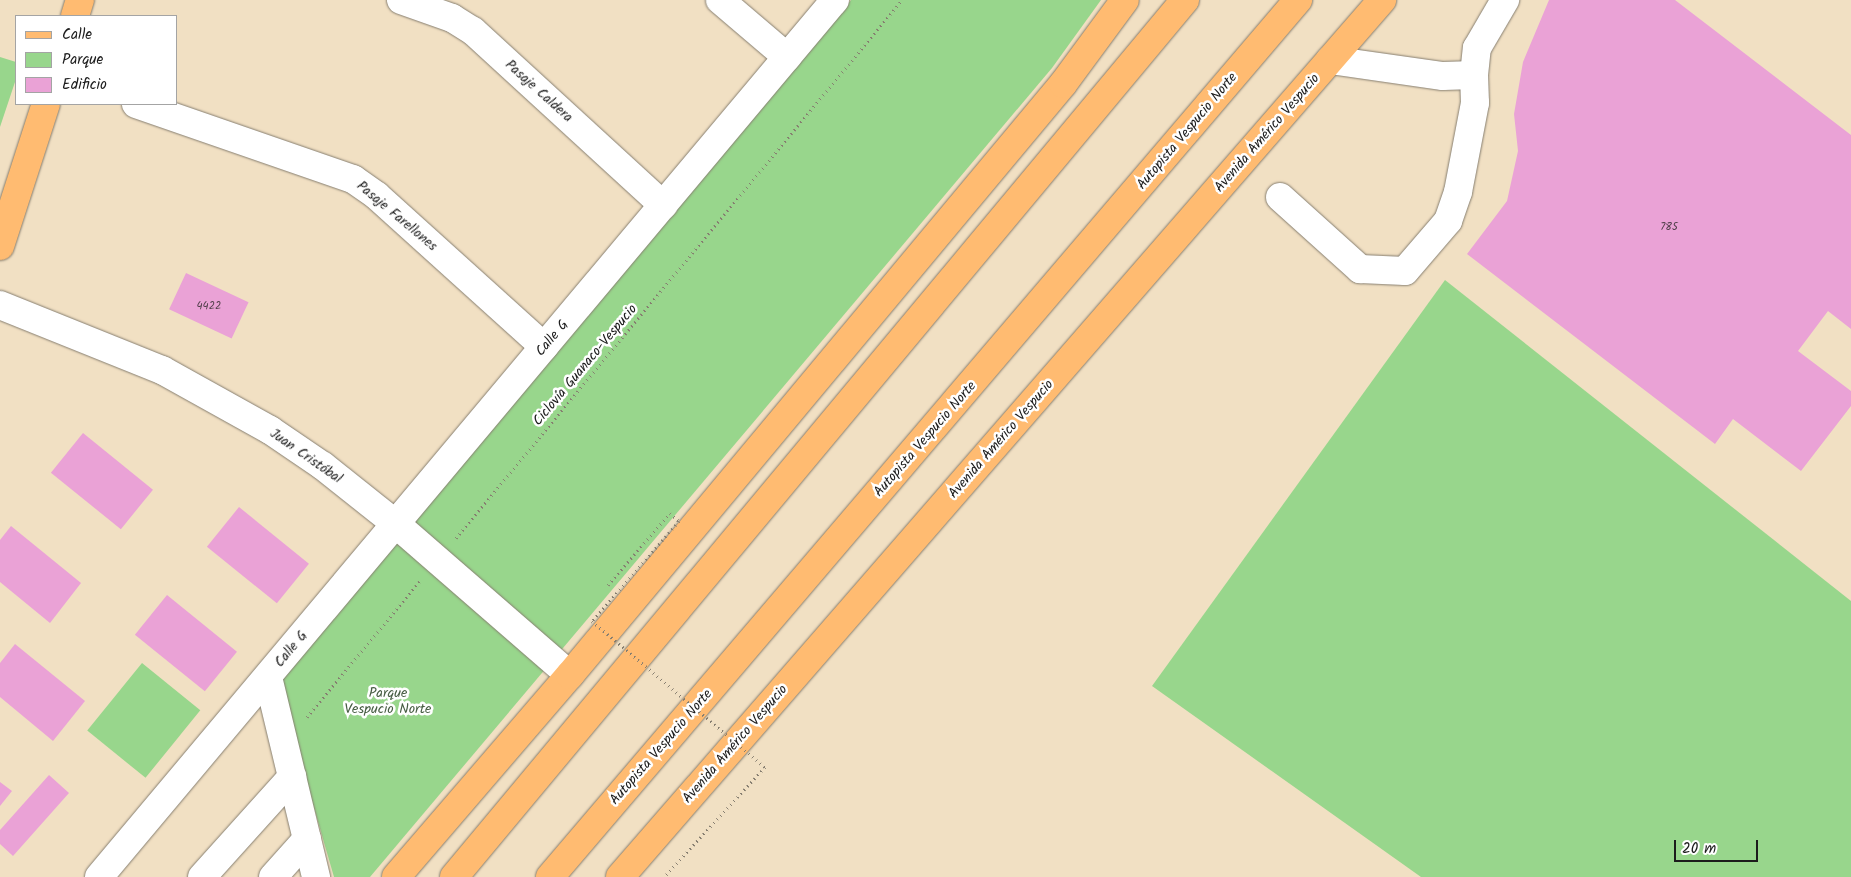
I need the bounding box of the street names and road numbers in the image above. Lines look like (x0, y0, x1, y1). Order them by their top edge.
street label: Pasaje Caldera (502, 56, 576, 126)
street label: Autopista Vespucio Norte (1133, 69, 1241, 193)
street label: Avenida Américo Vespucio (1211, 70, 1323, 196)
street label: Pasaje Farellones (353, 177, 441, 255)
street label: Ciclovía Guanaco-Vespucio (529, 301, 641, 429)
street label: Calle G (532, 316, 572, 360)
street label: Avenida Américo Vespucio (945, 376, 1057, 502)
street label: Autopista Vespucio Norte (870, 378, 980, 500)
street label: Juan Cristóbal (267, 425, 345, 487)
street label: Calle G (271, 627, 311, 671)
street label: Avenida Américo Vespucio (679, 681, 791, 807)
street label: Autopista Vespucio Norte (606, 686, 716, 808)

